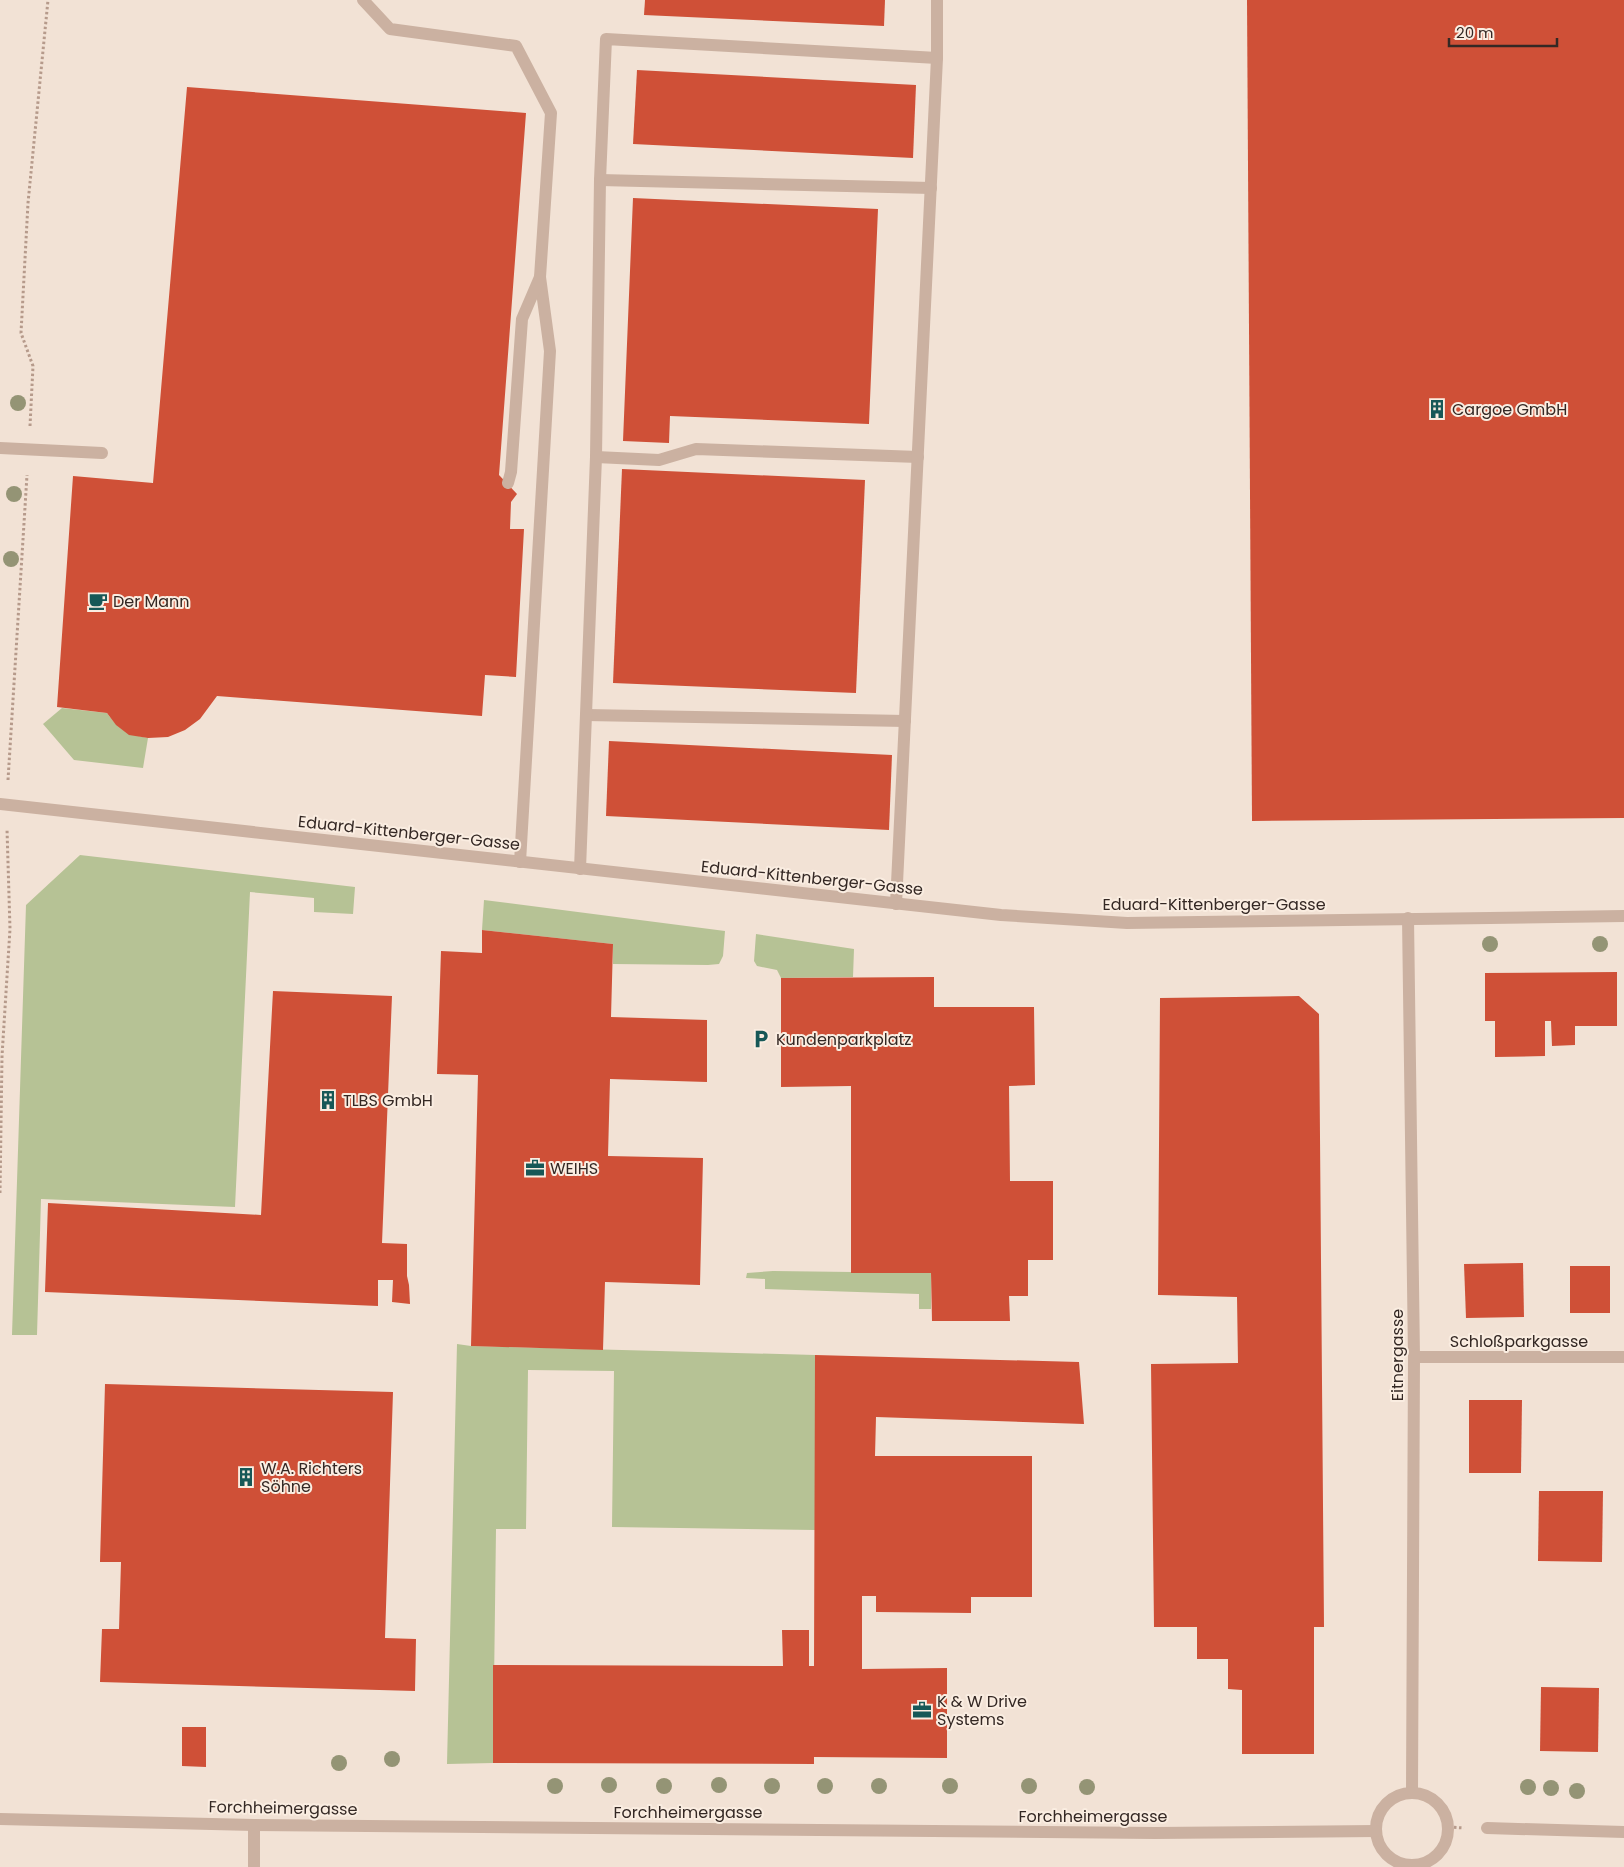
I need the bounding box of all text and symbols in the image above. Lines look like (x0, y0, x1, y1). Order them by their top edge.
scale bar (1449, 15, 1556, 47)
text: 20 m (1456, 22, 1494, 43)
building icon: Cargoe GmbH (1426, 398, 1448, 420)
place label: Cargoe GmbH (1452, 398, 1567, 421)
cafe icon: Der Mann (87, 590, 109, 612)
place label: Der Mann (113, 590, 190, 613)
street label: Eduard-Kittenberger-Gasse (297, 810, 521, 856)
street label: Eduard-Kittenberger-Gasse (700, 855, 924, 901)
street label: Eduard-Kittenberger-Gasse (1102, 893, 1326, 916)
parking icon: Kundenparkplatz (750, 1028, 772, 1050)
place label: Kundenparkplatz (776, 1028, 912, 1051)
building icon: TLBS GmbH (317, 1089, 339, 1111)
place label: TLBS GmbH (343, 1089, 433, 1112)
office icon: WEIHS (524, 1157, 546, 1179)
place label: WEIHS (550, 1157, 598, 1180)
street label: Eitnergasse (1386, 1309, 1409, 1401)
street label: Schloßparkgasse (1450, 1330, 1588, 1353)
place label: W.A. Richters Söhne (261, 1457, 362, 1498)
building icon: W.A. Richters Söhne (235, 1466, 257, 1488)
place label: K & W Drive Systems (937, 1690, 1027, 1731)
office icon: K & W Drive Systems (911, 1699, 933, 1721)
street label: Forchheimergasse (208, 1795, 358, 1821)
street label: Forchheimergasse (614, 1801, 763, 1824)
street label: Forchheimergasse (1019, 1805, 1168, 1828)

